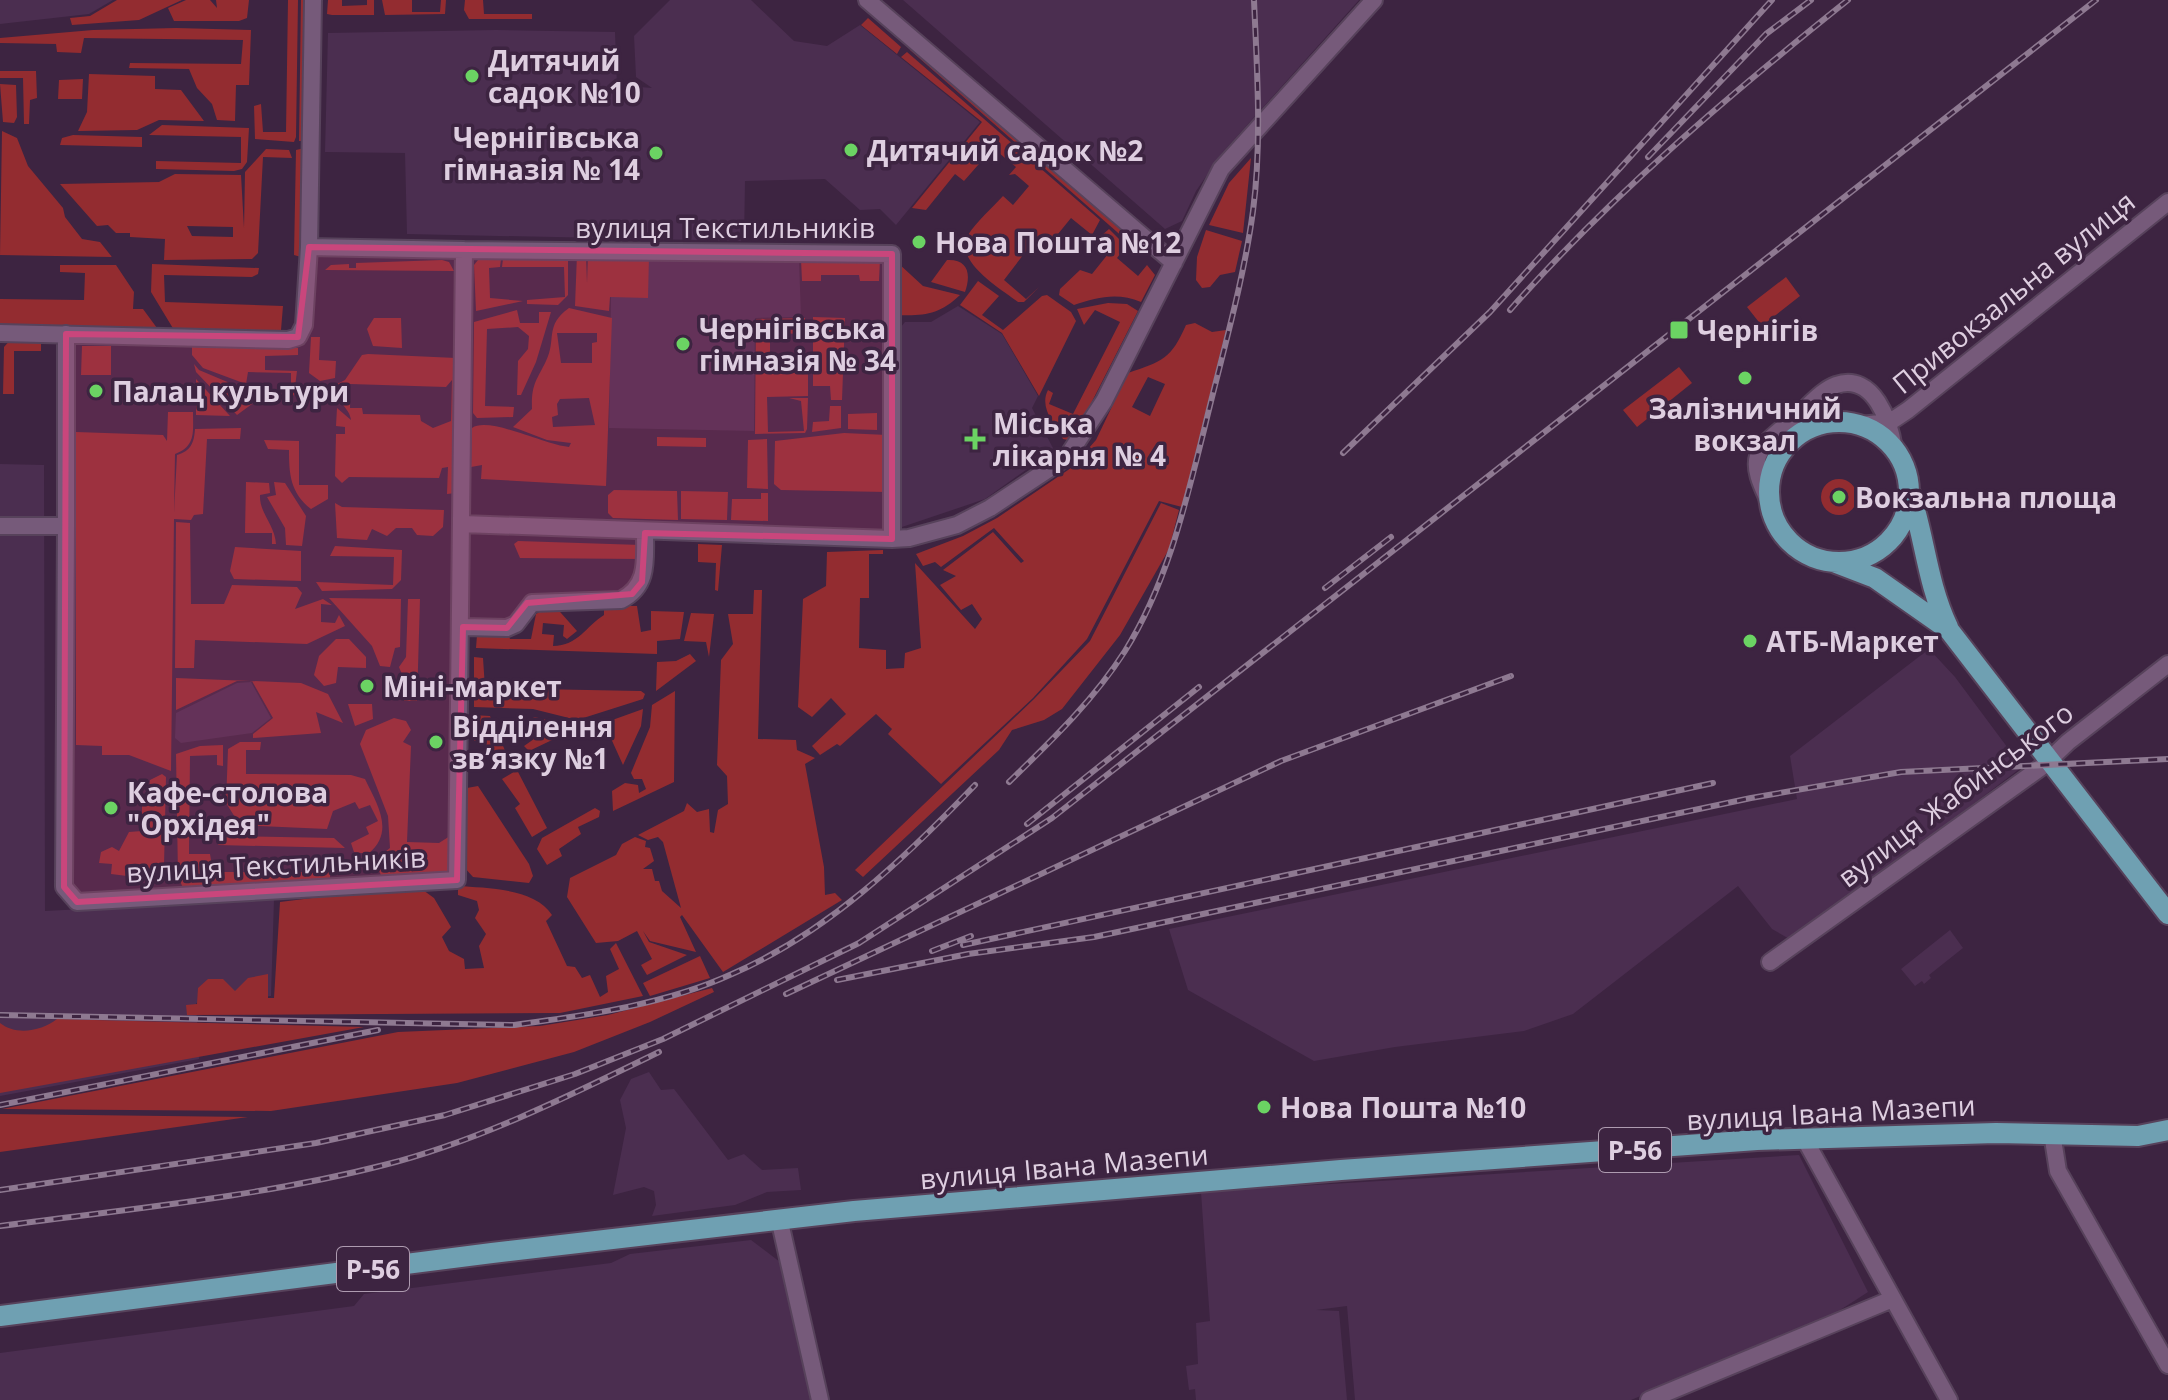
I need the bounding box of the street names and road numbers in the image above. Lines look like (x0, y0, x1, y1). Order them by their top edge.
street label: Привокзальна вулиця (1884, 182, 2142, 402)
street label: вулиця Текстильників (575, 208, 875, 246)
street label: вулиця Жабинського (1829, 693, 2081, 895)
street label: вулиця Текстильників (125, 837, 427, 891)
street label: вулиця Івана Мазепи (1686, 1085, 1976, 1139)
road number: Р-56 (1599, 1128, 1671, 1172)
street label: вулиця Івана Мазепи (918, 1134, 1210, 1198)
road number: Р-56 (337, 1247, 409, 1291)

